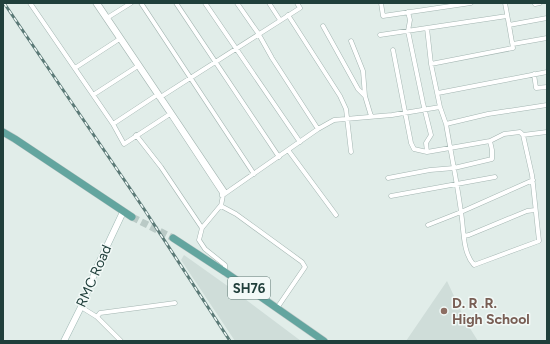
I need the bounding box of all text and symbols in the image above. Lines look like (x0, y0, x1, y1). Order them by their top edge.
street label: RMC Road (73, 242, 115, 310)
road number: SH76 (228, 277, 270, 299)
place label: D. R .R. High School (452, 295, 530, 328)
marker: D. R .R. High School (439, 306, 449, 316)

